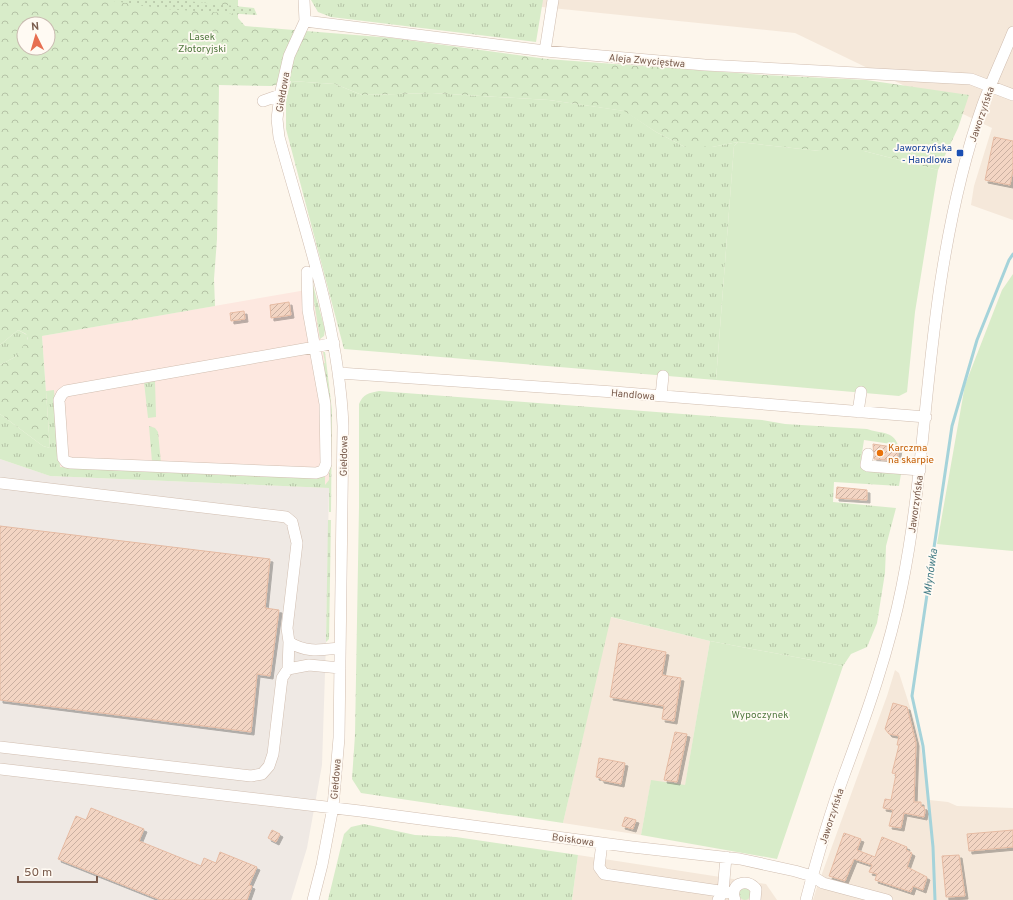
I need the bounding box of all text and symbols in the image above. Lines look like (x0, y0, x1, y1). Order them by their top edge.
north arrow (16, 16, 56, 56)
text: N (31, 20, 40, 34)
park label: Lasek Złotoryjski (178, 31, 226, 56)
street label: Aleja Zwycięstwa (608, 52, 686, 71)
street label: Giełdowa (274, 71, 293, 114)
street label: Jaworzyńska (967, 85, 998, 144)
place label: Jaworzyńska - Handlowa (894, 142, 952, 167)
marker: Jaworzyńska - Handlowa (955, 148, 965, 158)
street label: Handlowa (610, 387, 655, 404)
street label: Giełdowa (338, 435, 351, 477)
place label: Karczma na skarpie (888, 442, 934, 467)
marker: Karczma na skarpie (875, 448, 885, 458)
street label: Jaworzyńska (906, 475, 927, 534)
water label: Młynówka (921, 547, 941, 597)
park label: Wypoczynek (732, 709, 788, 722)
street label: Giełdowa (328, 758, 345, 800)
street label: Jaworzyńska (817, 787, 848, 846)
street label: Boiskowa (551, 831, 595, 850)
scale bar (18, 858, 97, 884)
text: 50 m (24, 865, 52, 881)

